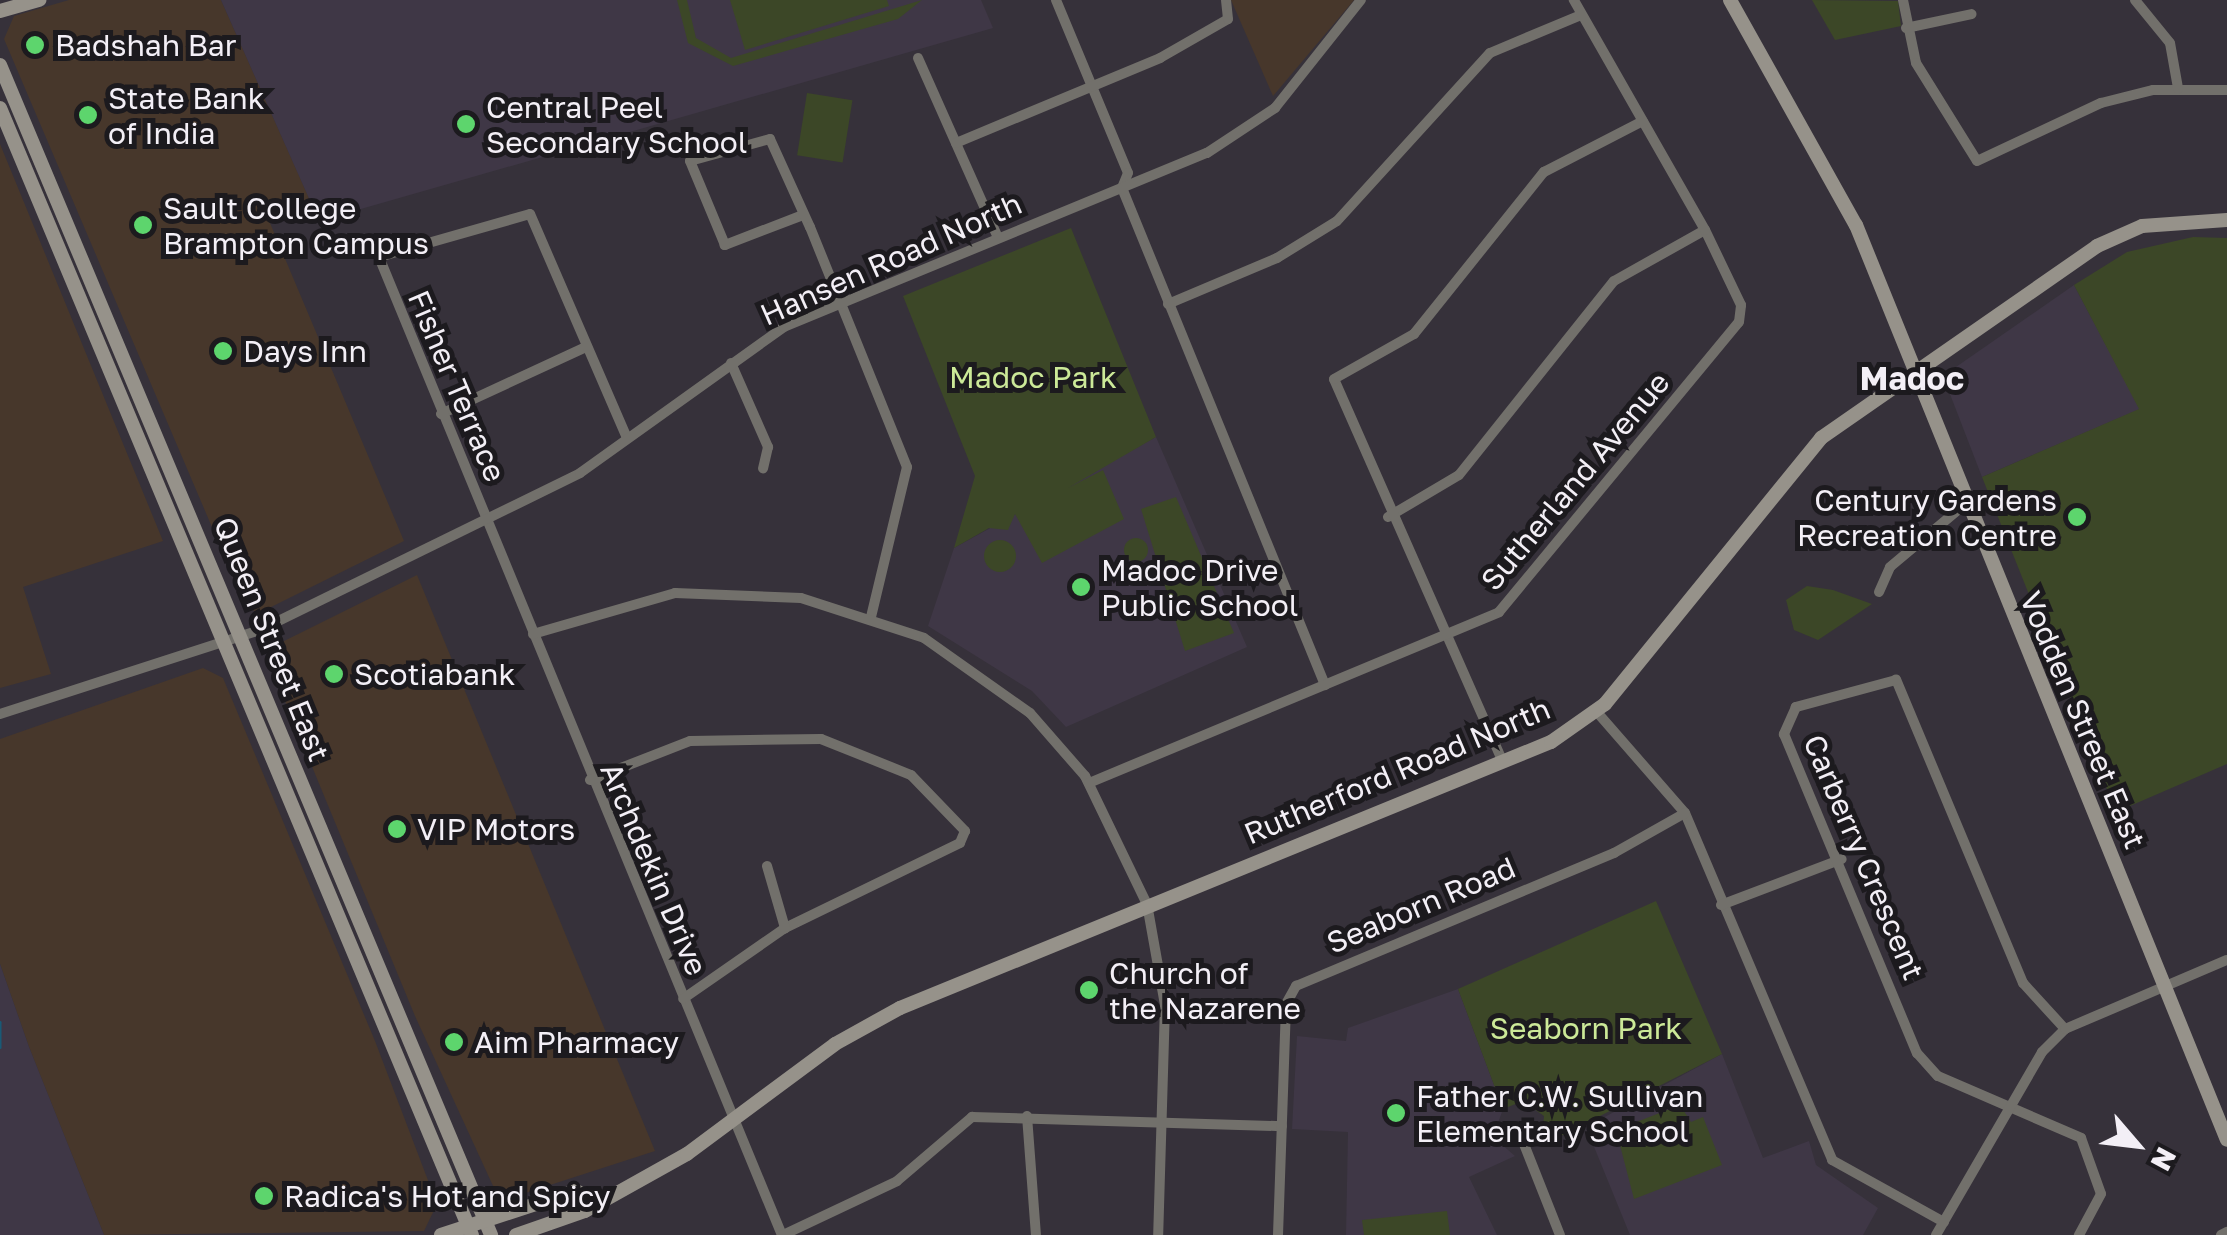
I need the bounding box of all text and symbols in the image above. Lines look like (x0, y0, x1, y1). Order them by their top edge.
place label: Badshah Bar (55, 27, 236, 63)
marker: Badshah Bar (24, 34, 46, 56)
place label: State Bank of India (108, 80, 265, 150)
place label: Central Peel Secondary School (486, 89, 747, 160)
marker: State Bank of India (77, 104, 99, 126)
marker: Central Peel Secondary School (455, 113, 477, 135)
street label: Hansen Road North (755, 185, 1027, 333)
place label: Sault College Brampton Campus (163, 190, 429, 260)
marker: Sault College Brampton Campus (132, 214, 154, 236)
street label: Fisher Terrace (401, 285, 513, 487)
place label: Days Inn (243, 333, 367, 369)
marker: Days Inn (212, 340, 234, 362)
park label: Madoc Park (949, 359, 1117, 395)
district label: Madoc (1860, 359, 1964, 397)
street label: Sutherland Avenue (1473, 365, 1677, 597)
place label: Century Gardens Recreation Centre (1797, 482, 2057, 552)
marker: Century Gardens Recreation Centre (2066, 506, 2088, 528)
street label: Queen Street East (207, 512, 337, 766)
place label: Madoc Drive Public School (1101, 552, 1298, 622)
marker: Madoc Drive Public School (1070, 576, 1092, 598)
street label: Vodden Street East (2013, 586, 2153, 854)
place label: Scotiabank (354, 656, 515, 692)
marker: Scotiabank (323, 663, 345, 685)
street label: Rutherford Road North (1239, 690, 1555, 852)
street label: Carberry Crescent (1796, 729, 1932, 985)
street label: Archdekin Drive (593, 757, 715, 981)
place label: VIP Motors (417, 811, 575, 847)
marker: VIP Motors (386, 818, 408, 840)
street label: Seaborn Road (1321, 849, 1521, 961)
place label: Church of the Nazarene (1109, 955, 1301, 1026)
marker: Church of the Nazarene (1078, 979, 1100, 1001)
park label: Seaborn Park (1490, 1010, 1682, 1046)
place label: Aim Pharmacy (474, 1024, 679, 1060)
marker: Aim Pharmacy (443, 1031, 465, 1053)
place label: Father C.W. Sullivan Elementary School (1416, 1078, 1703, 1148)
north arrow (2087, 1095, 2187, 1195)
marker: Father C.W. Sullivan Elementary School (1385, 1102, 1407, 1124)
text: N (2144, 1142, 2183, 1176)
place label: Radica's Hot and Spicy (284, 1178, 610, 1214)
marker: Radica's Hot and Spicy (253, 1185, 275, 1207)

